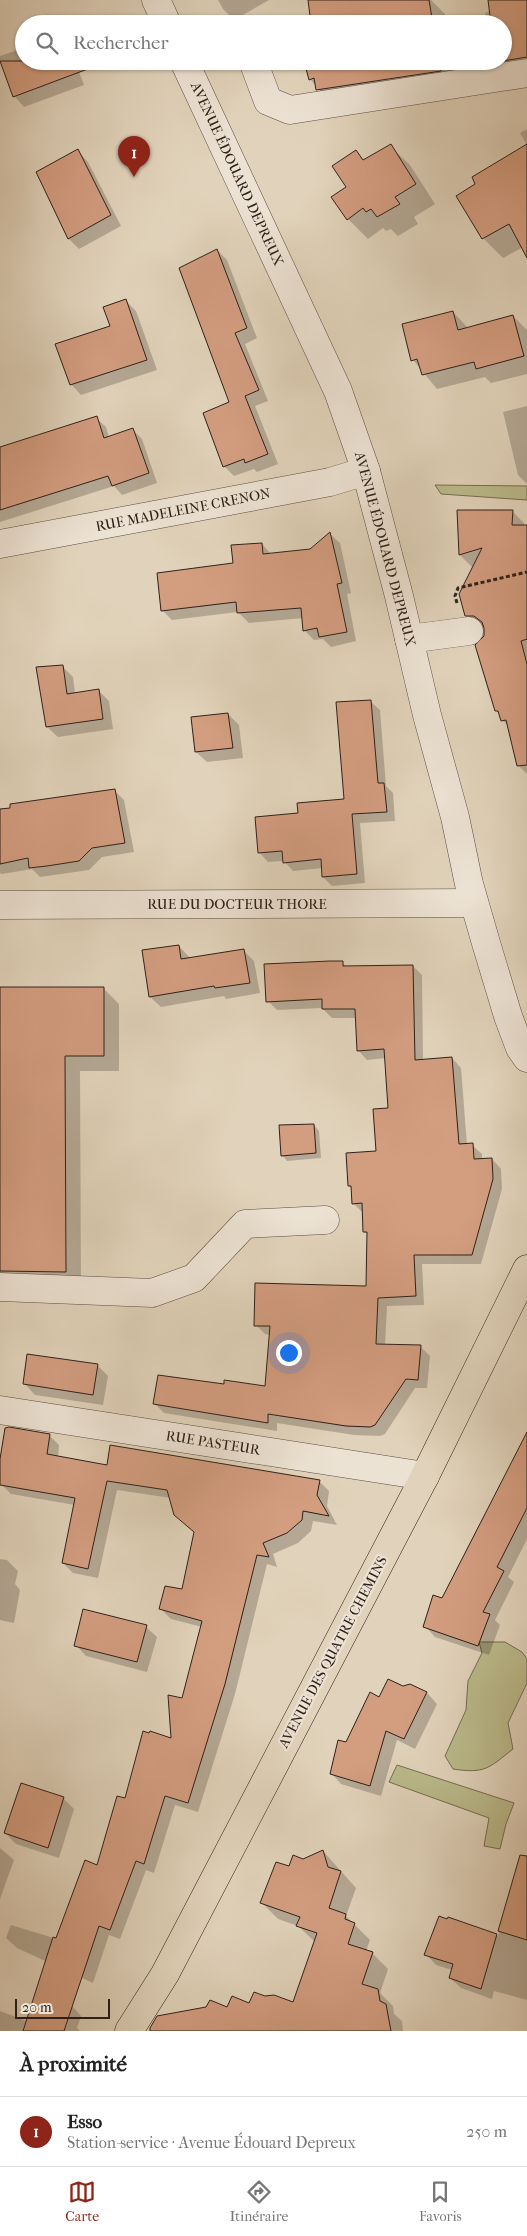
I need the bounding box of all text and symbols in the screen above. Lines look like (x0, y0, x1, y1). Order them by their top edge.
search box (15, 15, 512, 70)
icon: search (33, 29, 61, 57)
text: Rechercher (73, 32, 169, 54)
street label: AVENUE ÉDOUARD DEPREUX (186, 78, 288, 269)
pin: 1 (118, 136, 150, 177)
street label: AVENUE ÉDOUARD DEPREUX (351, 449, 420, 648)
street label: RUE MADELEINE CRENON (94, 485, 272, 535)
street label: RUE DU DOCTEUR THORE (147, 896, 327, 913)
your location (276, 1340, 302, 1366)
street label: RUE PASTEUR (165, 1427, 262, 1459)
street label: AVENUE DES QUATRE CHEMINS (275, 1553, 391, 1752)
scale bar (15, 1996, 110, 2019)
text: 20 m (22, 1999, 52, 2016)
text: À proximité (20, 2052, 127, 2076)
text: Esso (67, 2111, 102, 2133)
text: 1 (33, 2122, 39, 2141)
text: 250 m (466, 2122, 507, 2141)
text: Station-service · Avenue Édouard Depreux (67, 2133, 356, 2152)
tab: Carte (65, 2178, 99, 2225)
tab: Itinéraire (230, 2178, 288, 2225)
tab: Favoris (419, 2178, 462, 2225)

